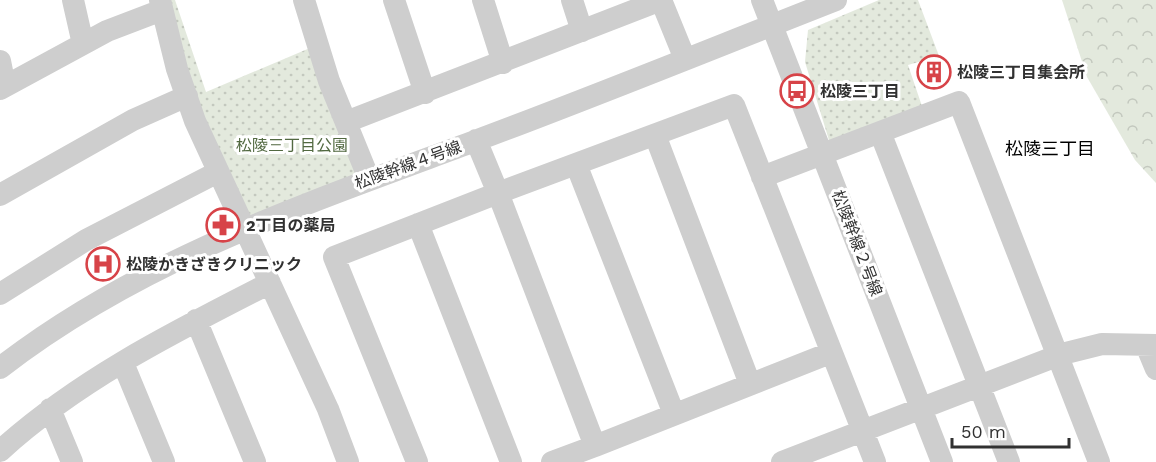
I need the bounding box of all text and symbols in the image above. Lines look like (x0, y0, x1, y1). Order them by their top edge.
building icon: 松陵三丁目集会所 (916, 54, 952, 90)
place label: 松陵三丁目集会所 (957, 63, 1085, 82)
bus stop icon: 松陵三丁目 (779, 73, 815, 109)
place label: 松陵三丁目 (820, 82, 900, 101)
park label: 松陵三丁目公園 (236, 136, 348, 155)
street label: 松陵幹線４号線 (352, 137, 464, 193)
district label: 松陵三丁目 (1005, 138, 1095, 159)
street label: 松陵幹線２号線 (828, 187, 886, 299)
pharmacy icon: 2丁目の薬局 (205, 207, 241, 243)
place label: 2丁目の薬局 (246, 216, 336, 235)
hospital icon: 松陵かきざきクリニック (85, 246, 121, 282)
place label: 松陵かきざきクリニック (126, 255, 302, 274)
scale bar (952, 411, 1069, 449)
text: 50 m (961, 421, 1006, 442)

